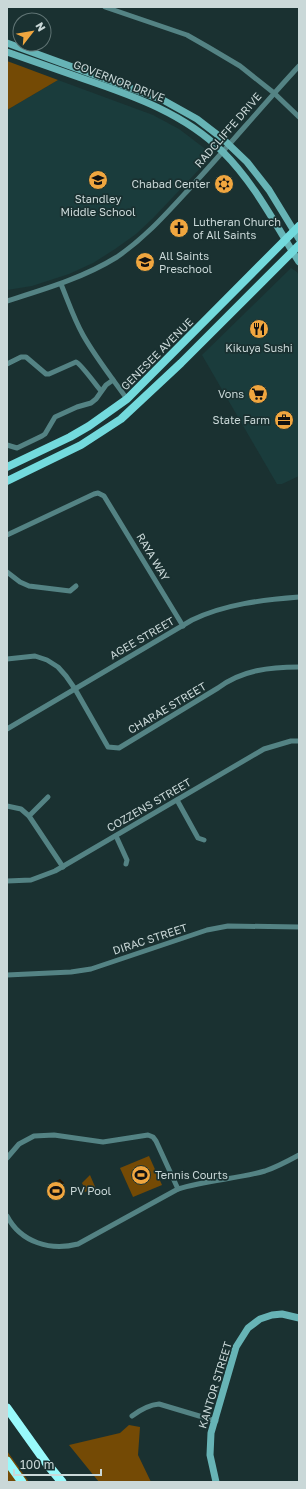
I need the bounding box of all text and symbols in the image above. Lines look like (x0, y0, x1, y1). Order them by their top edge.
north arrow (12, 12, 52, 52)
text: N (33, 20, 49, 34)
street label: GOVERNOR DRIVE (72, 57, 167, 104)
street label: RADCLIFFE DRIVE (192, 89, 264, 170)
school or university icon: Standley Middle School (87, 169, 109, 191)
synagogue icon: Chabad Center (213, 173, 235, 195)
place label: Chabad Center (131, 177, 211, 190)
place label: Standley Middle School (61, 192, 136, 218)
place label: Lutheran Church of All Saints (193, 215, 281, 241)
church icon: Lutheran Church of All Saints (168, 217, 190, 239)
place label: All Saints Preschool (159, 249, 213, 275)
school or university icon: All Saints Preschool (134, 251, 156, 273)
street label: GENESEE AVENUE (118, 315, 195, 392)
restaurant icon: Kikuya Sushi (248, 318, 270, 340)
place label: Kikuya Sushi (225, 341, 293, 354)
supermarket icon: Vons (247, 383, 269, 405)
place label: Vons (218, 387, 244, 400)
office icon: State Farm (273, 409, 295, 431)
place label: State Farm (213, 413, 270, 426)
street label: RAYA WAY (134, 531, 173, 583)
street label: AGEE STREET (107, 614, 177, 661)
street label: CHARAE STREET (125, 679, 208, 736)
street label: COZZENS STREET (104, 775, 193, 834)
street label: DIRAC STREET (111, 920, 189, 957)
sports icon: Tennis Courts (130, 1164, 152, 1186)
place label: Tennis Courts (155, 1168, 228, 1181)
sports icon: PV Pool (45, 1180, 67, 1202)
place label: PV Pool (70, 1184, 112, 1197)
street label: KANTOR STREET (195, 1340, 234, 1430)
scale bar (14, 1451, 101, 1477)
text: 100 m (20, 1457, 54, 1472)

